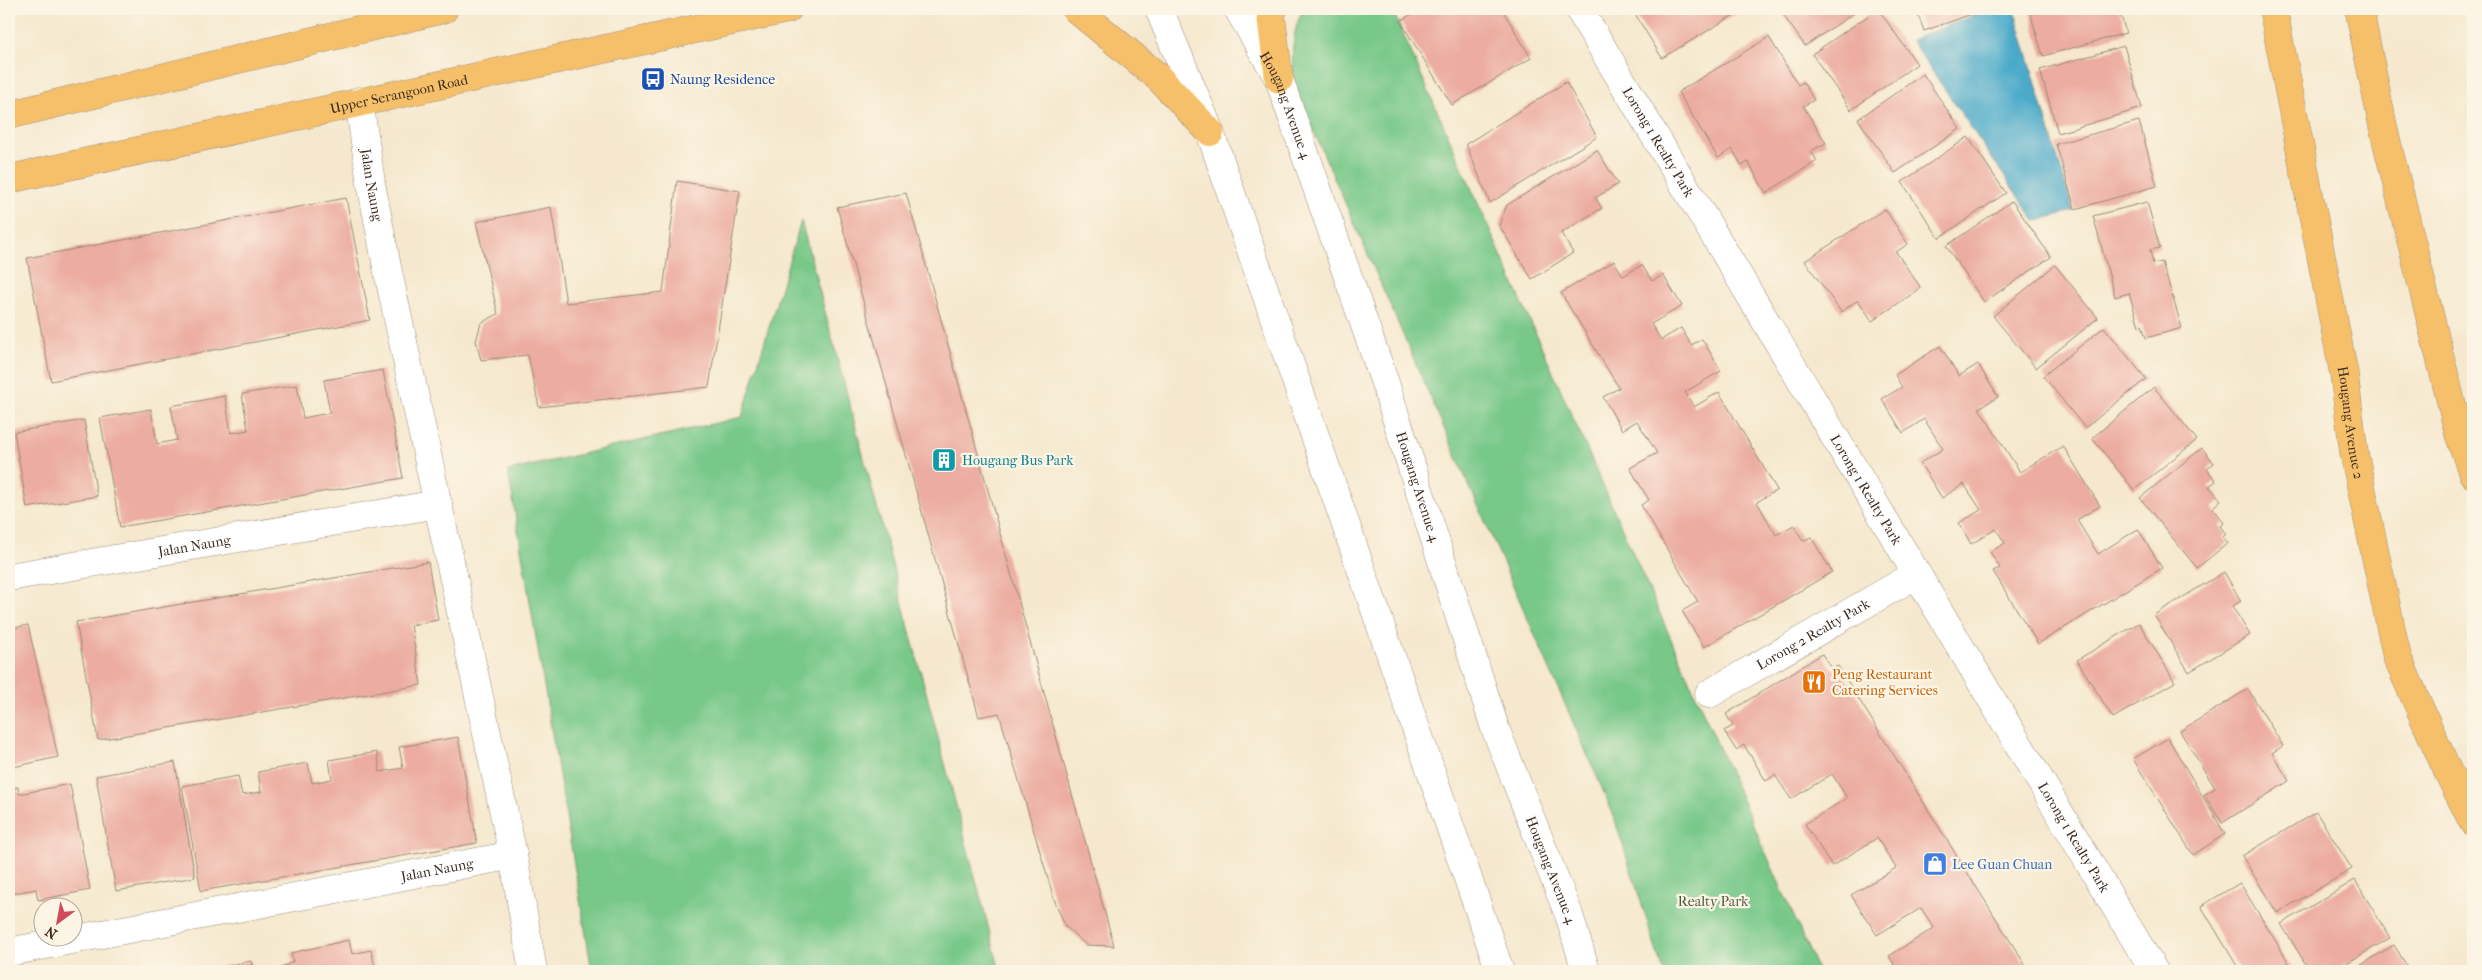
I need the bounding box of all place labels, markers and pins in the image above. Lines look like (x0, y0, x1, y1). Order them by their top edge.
bus stop icon: Naung Residence (640, 66, 666, 92)
place label: Naung Residence (670, 71, 775, 88)
building icon: Hougang Bus Park (931, 447, 957, 473)
place label: Hougang Bus Park (962, 452, 1074, 469)
place label: Peng Restaurant Catering Services (1832, 666, 1938, 699)
restaurant icon: Peng Restaurant Catering Services (1801, 669, 1827, 695)
shop icon: Lee Guan Chuan (1922, 851, 1948, 877)
place label: Lee Guan Chuan (1952, 856, 2052, 873)

